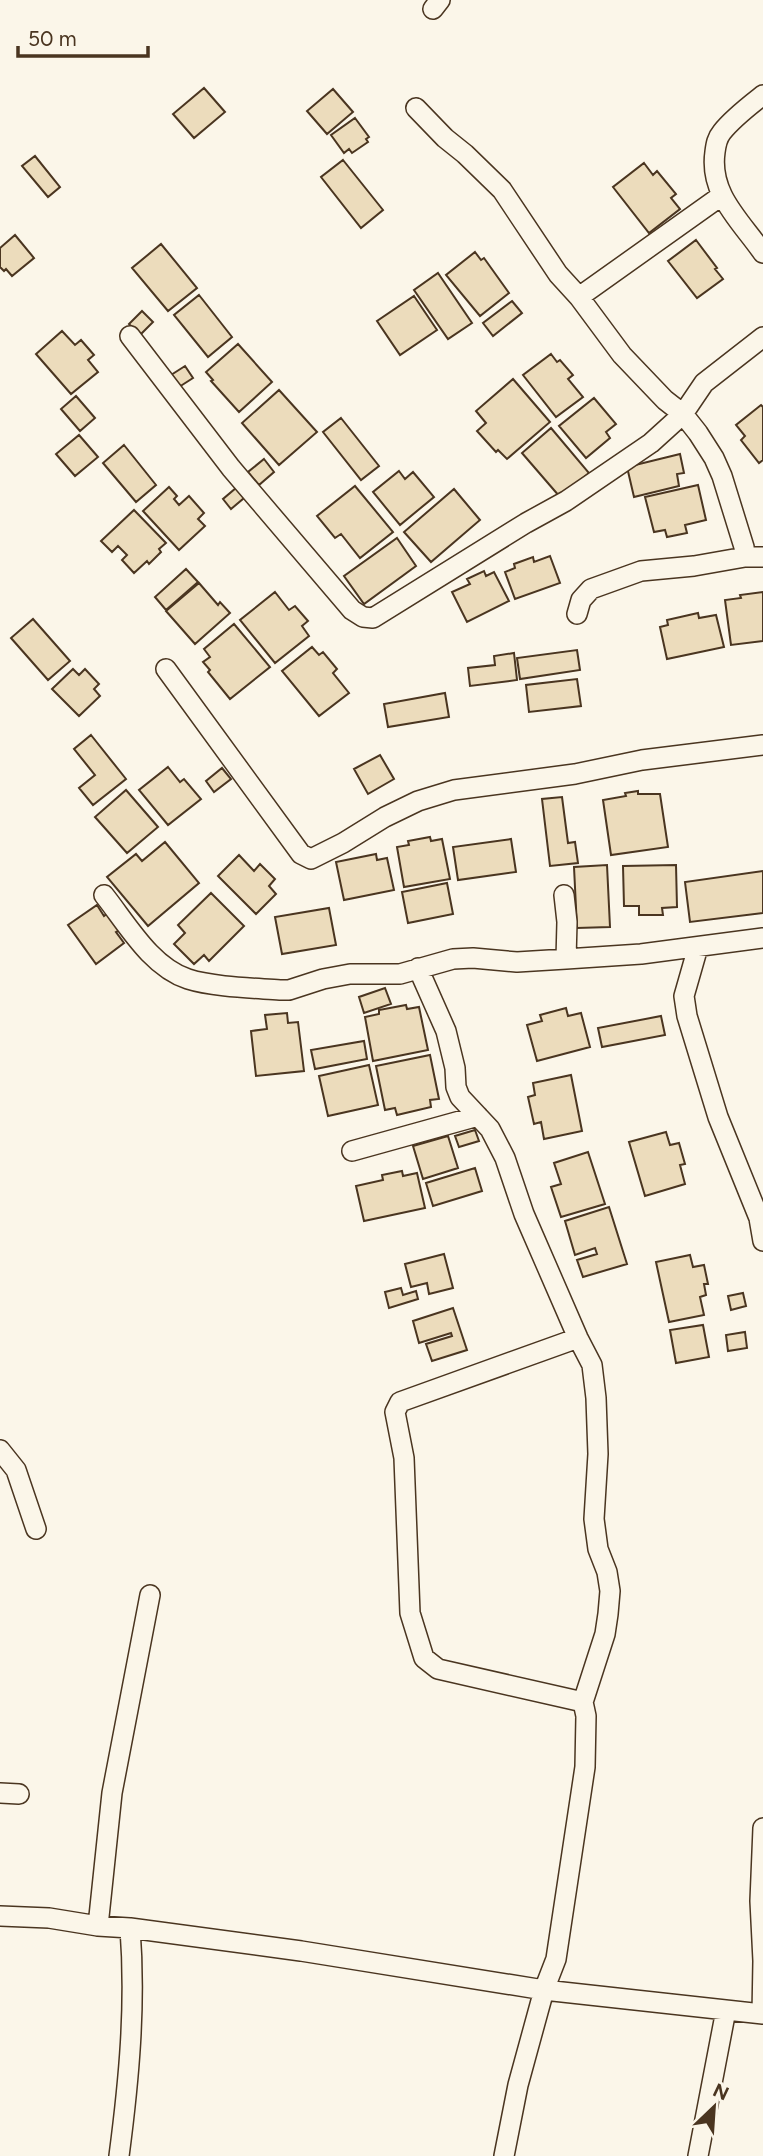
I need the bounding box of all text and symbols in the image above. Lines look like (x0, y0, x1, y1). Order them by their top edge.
scale bar (18, 14, 147, 58)
text: 50 m (28, 26, 77, 51)
north arrow (679, 2072, 749, 2142)
text: N (709, 2079, 732, 2106)

